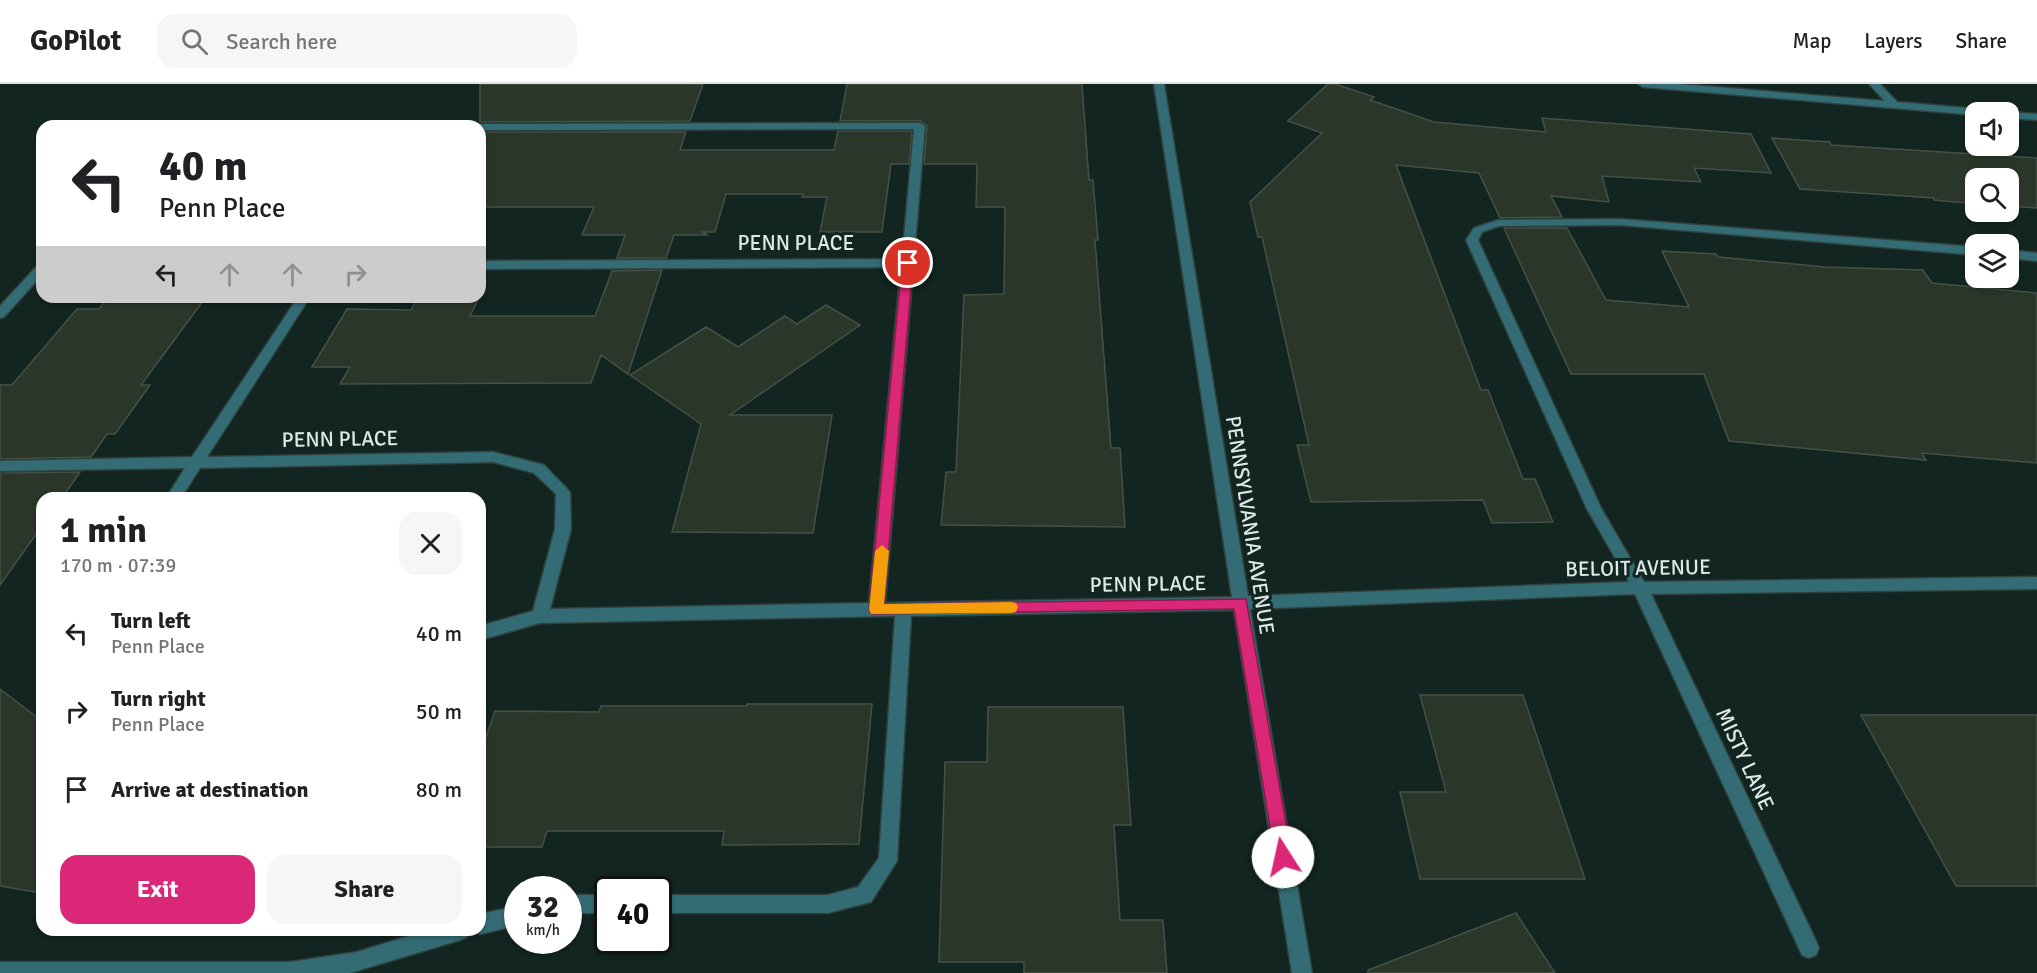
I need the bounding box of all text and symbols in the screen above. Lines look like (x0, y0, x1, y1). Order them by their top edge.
search box (157, 14, 577, 68)
text: GoPilot (30, 24, 121, 58)
icon: search (178, 25, 211, 58)
text: Search here (226, 28, 337, 55)
text: Map (1793, 28, 1831, 54)
text: Layers (1864, 28, 1922, 54)
text: Share (1955, 28, 2007, 54)
map controls (1965, 102, 2019, 288)
button: sound (1965, 102, 2019, 156)
text: 40 m (159, 141, 248, 192)
icon: left (60, 144, 138, 222)
button: search (1965, 168, 2019, 222)
text: Penn Place (159, 192, 285, 225)
street label: PENN PLACE (738, 230, 854, 256)
button: layers (1965, 234, 2019, 288)
pin (882, 237, 933, 288)
icon: arrive (891, 246, 924, 279)
icon: left (150, 258, 183, 291)
icon: ahead (213, 258, 246, 291)
icon: ahead (276, 258, 309, 291)
icon: right (339, 258, 372, 291)
street label: PENNSYLVANIA AVENUE (1220, 414, 1280, 636)
street label: PENN PLACE (281, 425, 399, 453)
text: 1 min (60, 508, 147, 553)
button: close (399, 512, 462, 575)
text: 170 m · 07:39 (60, 553, 176, 578)
street label: BELOIT AVENUE (1565, 554, 1711, 582)
street label: PENN PLACE (1089, 570, 1207, 598)
text: Turn left (111, 607, 191, 634)
icon: left (60, 617, 93, 650)
text: 40 m (416, 620, 462, 647)
text: Penn Place (111, 634, 205, 659)
text: Turn right (111, 685, 206, 712)
icon: right (60, 695, 93, 728)
text: 50 m (416, 698, 462, 725)
street label: MISTY LANE (1710, 704, 1780, 814)
text: Penn Place (111, 712, 205, 737)
icon: arrive (60, 773, 93, 806)
text: Arrive at destination (111, 776, 308, 803)
text: 80 m (416, 776, 462, 803)
position arrow (1251, 825, 1315, 889)
button: Exit (60, 855, 255, 924)
button: Share (267, 855, 462, 924)
speed limit sign: 40 (594, 876, 672, 954)
text: 32 (527, 889, 559, 926)
text: km/h (526, 921, 560, 939)

